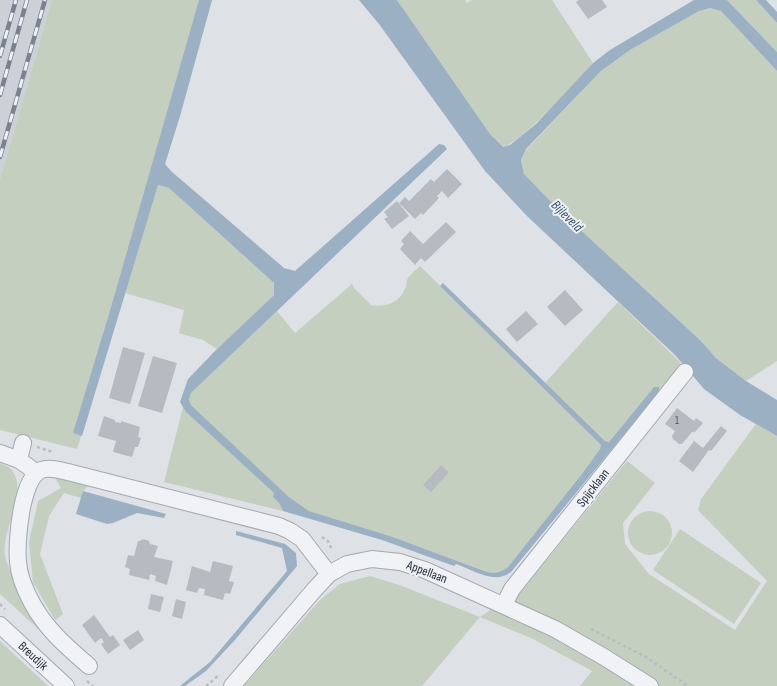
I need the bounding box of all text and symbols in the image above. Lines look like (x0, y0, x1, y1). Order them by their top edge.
water label: Bijleveld (548, 197, 587, 236)
house number: 1 (675, 414, 679, 427)
street label: Spijcklaan (573, 466, 613, 510)
street label: Appellaan (403, 557, 450, 587)
street label: Breudijk (15, 638, 51, 674)

